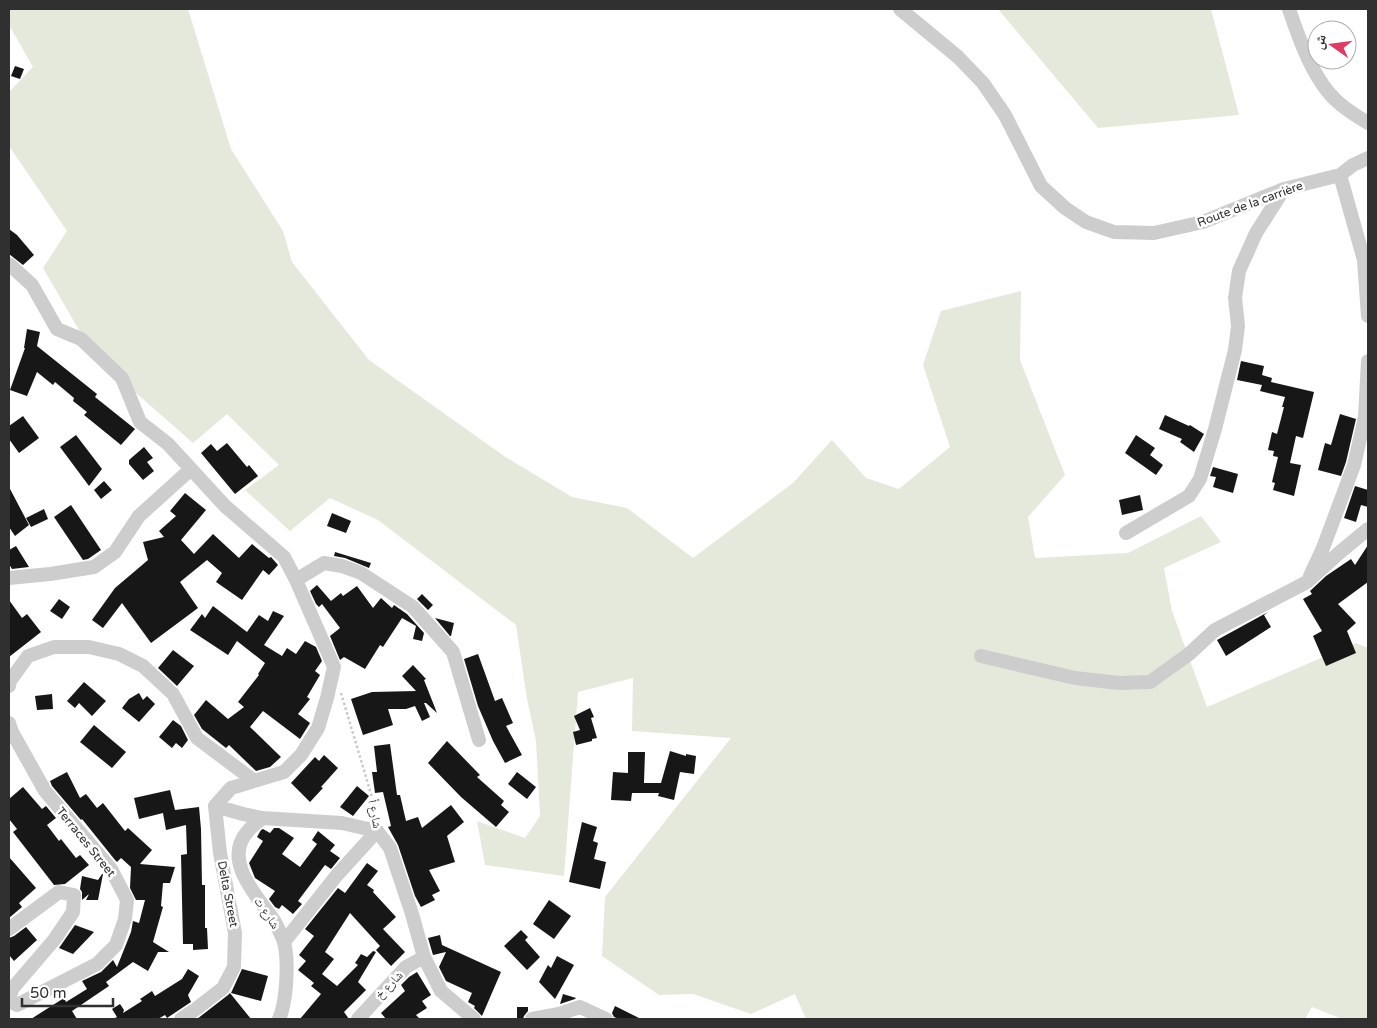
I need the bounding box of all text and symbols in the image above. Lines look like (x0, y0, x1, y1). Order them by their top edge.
north arrow (1307, 20, 1357, 70)
text: ش (1310, 33, 1330, 51)
street label: Route de la carrière (1195, 178, 1305, 230)
street label: شارع أ (364, 798, 385, 830)
street label: Terraces Street (54, 804, 119, 880)
street label: Delta Street (215, 860, 241, 929)
street label: شارع ث (251, 894, 283, 932)
street label: شارع خ (372, 968, 406, 1003)
scale bar (22, 976, 114, 1008)
text: 50 m (30, 984, 67, 1002)

